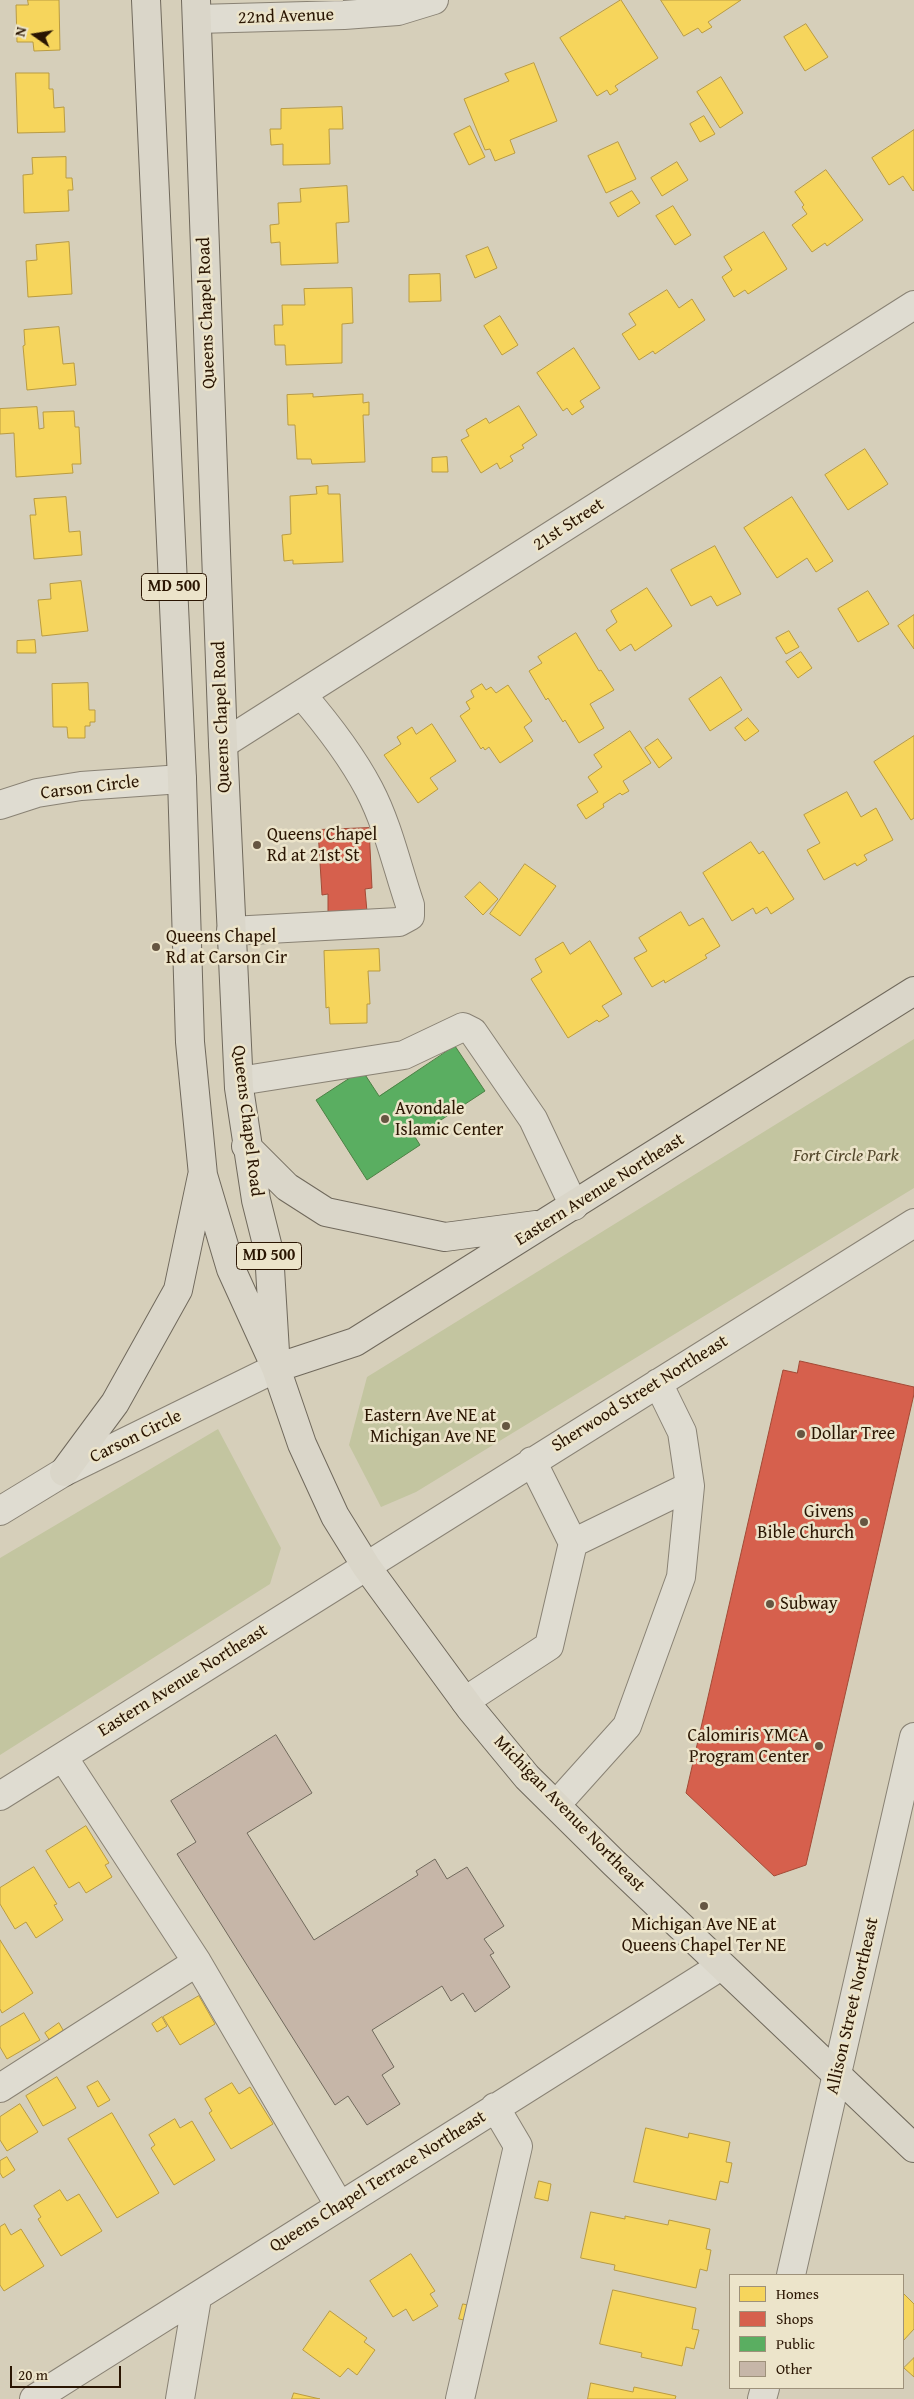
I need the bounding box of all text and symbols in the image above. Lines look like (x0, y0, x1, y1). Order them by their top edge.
street label: 22nd Avenue (237, 5, 335, 29)
north arrow (10, 10, 60, 60)
text: N (10, 25, 31, 38)
street label: Queens Chapel Road (194, 237, 220, 389)
street label: 21st Street (529, 494, 609, 556)
road number: MD 500 (142, 574, 206, 600)
street label: Queens Chapel Road (209, 641, 235, 793)
street label: Carson Circle (39, 771, 141, 805)
place label: Queens Chapel Rd at 21st St (267, 824, 377, 866)
marker: Queens Chapel Rd at 21st St (251, 839, 263, 851)
place label: Queens Chapel Rd at Carson Cir (166, 926, 287, 969)
marker: Queens Chapel Rd at Carson Cir (150, 941, 162, 953)
street label: Queens Chapel Road (227, 1044, 267, 1198)
place label: Avondale Islamic Center (395, 1098, 504, 1140)
marker: Avondale Islamic Center (379, 1113, 391, 1125)
street label: Eastern Avenue Northeast (511, 1129, 689, 1251)
park label: Fort Circle Park (793, 1145, 899, 1167)
road number: MD 500 (236, 1242, 302, 1270)
street label: Sherwood Street Northeast (548, 1331, 732, 1457)
place label: Eastern Ave NE at Michigan Ave NE (364, 1405, 496, 1448)
street label: Carson Circle (87, 1406, 185, 1468)
marker: Eastern Ave NE at Michigan Ave NE (500, 1420, 512, 1432)
place label: Dollar Tree (811, 1423, 895, 1445)
marker: Dollar Tree (795, 1428, 807, 1440)
place label: Givens Bible Church (757, 1501, 854, 1544)
marker: Givens Bible Church (858, 1516, 870, 1528)
place label: Subway (780, 1593, 838, 1615)
marker: Subway (764, 1598, 776, 1610)
street label: Eastern Avenue Northeast (94, 1620, 272, 1742)
place label: Calomiris YMCA Program Center (687, 1725, 809, 1768)
street label: Michigan Avenue Northeast (489, 1731, 649, 1897)
marker: Calomiris YMCA Program Center (813, 1740, 825, 1752)
marker: Michigan Ave NE at Queens Chapel Ter NE (698, 1900, 710, 1912)
place label: Michigan Ave NE at Queens Chapel Ter NE (622, 1914, 786, 1956)
street label: Allison Street Northeast (822, 1915, 884, 2097)
street label: Queens Chapel Terrace Northeast (266, 2106, 490, 2258)
legend (729, 2274, 904, 2389)
text: Homes (776, 2283, 819, 2304)
text: Shops (776, 2308, 813, 2329)
text: Public (776, 2333, 815, 2354)
scale bar (12, 2356, 124, 2388)
text: Other (776, 2358, 812, 2379)
text: 20 m (18, 2364, 48, 2385)

